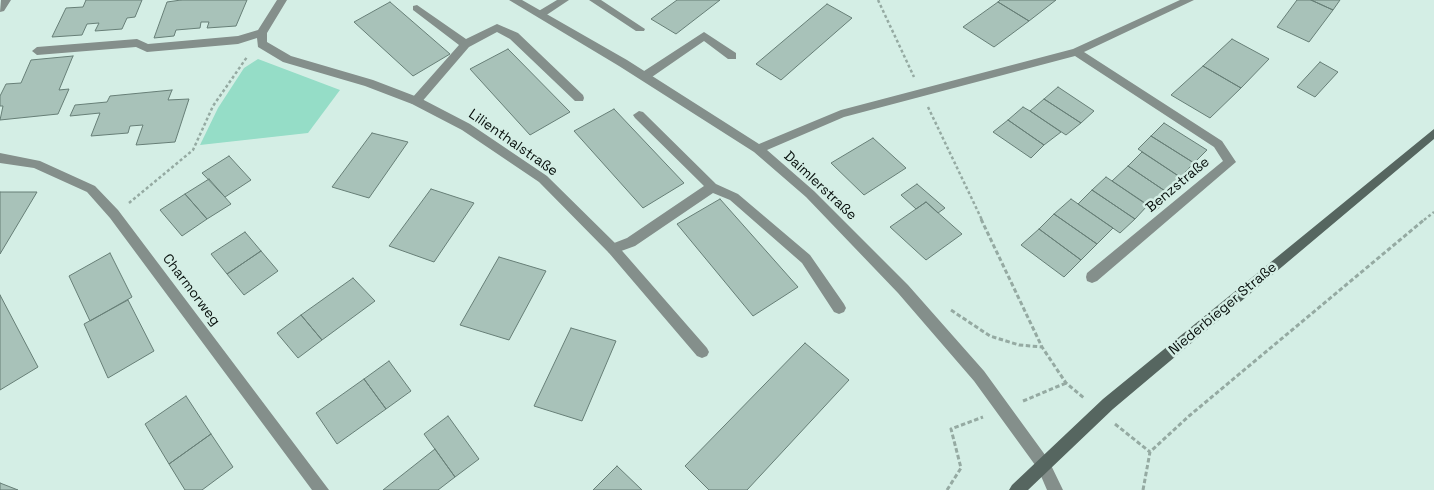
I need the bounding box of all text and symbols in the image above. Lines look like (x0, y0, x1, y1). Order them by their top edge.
street label: Lilienthalstraße (465, 106, 561, 180)
street label: Daimlerstraße (780, 148, 860, 224)
street label: Benzstraße (1143, 154, 1213, 216)
street label: Charmorweg (159, 251, 223, 329)
street label: Niederbieger Straße (1166, 259, 1280, 359)

